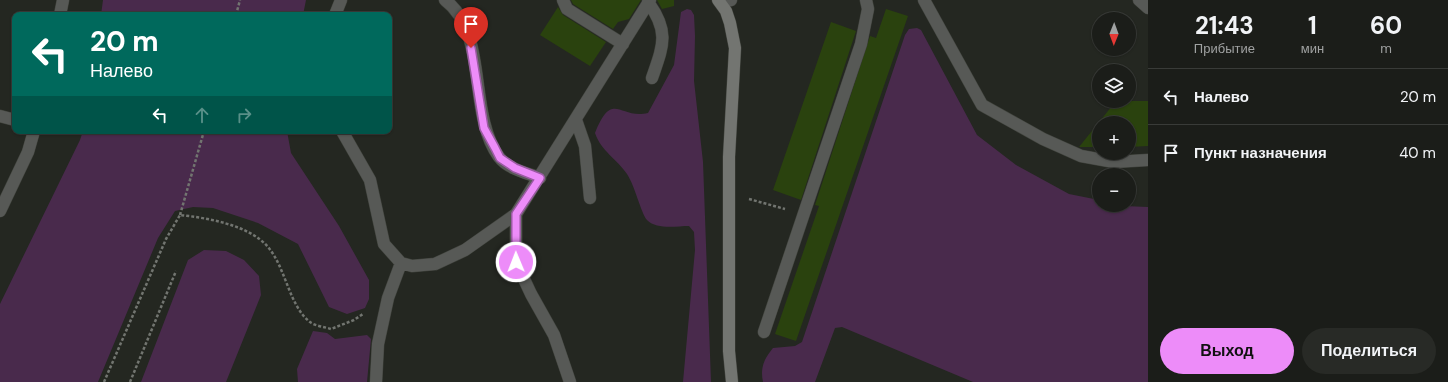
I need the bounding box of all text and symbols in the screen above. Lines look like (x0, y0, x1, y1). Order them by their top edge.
pin (454, 7.0, 488, 48)
text: 21:43 (1195, 10, 1254, 41)
text: 1 (1308, 10, 1317, 41)
text: 60 (1370, 10, 1402, 41)
north arrow (1092, 12, 1136, 56)
map controls (1092, 12, 1136, 212)
icon: arrive (460, 13, 482, 35)
text: 20 m (90, 23, 159, 60)
icon: left (24, 28, 76, 80)
text: Прибытие (1194, 40, 1255, 57)
text: мин (1301, 40, 1324, 57)
text: m (1380, 40, 1392, 57)
text: Налево (90, 59, 153, 83)
button: layers (1092, 64, 1136, 108)
icon: left (1160, 86, 1182, 108)
text: Налево (1194, 87, 1249, 107)
text: 20 m (1400, 87, 1436, 107)
icon: left (149, 104, 171, 126)
icon: ahead (191, 104, 213, 126)
icon: right (233, 104, 255, 126)
button: + (1092, 116, 1136, 160)
icon: arrive (1160, 142, 1182, 164)
text: Пункт назначения (1194, 143, 1327, 163)
text: 40 m (1399, 143, 1436, 163)
button: − (1092, 168, 1136, 212)
position arrow (495, 241, 537, 283)
button: Выход (1160, 328, 1294, 374)
button: Поделиться (1302, 328, 1436, 374)

